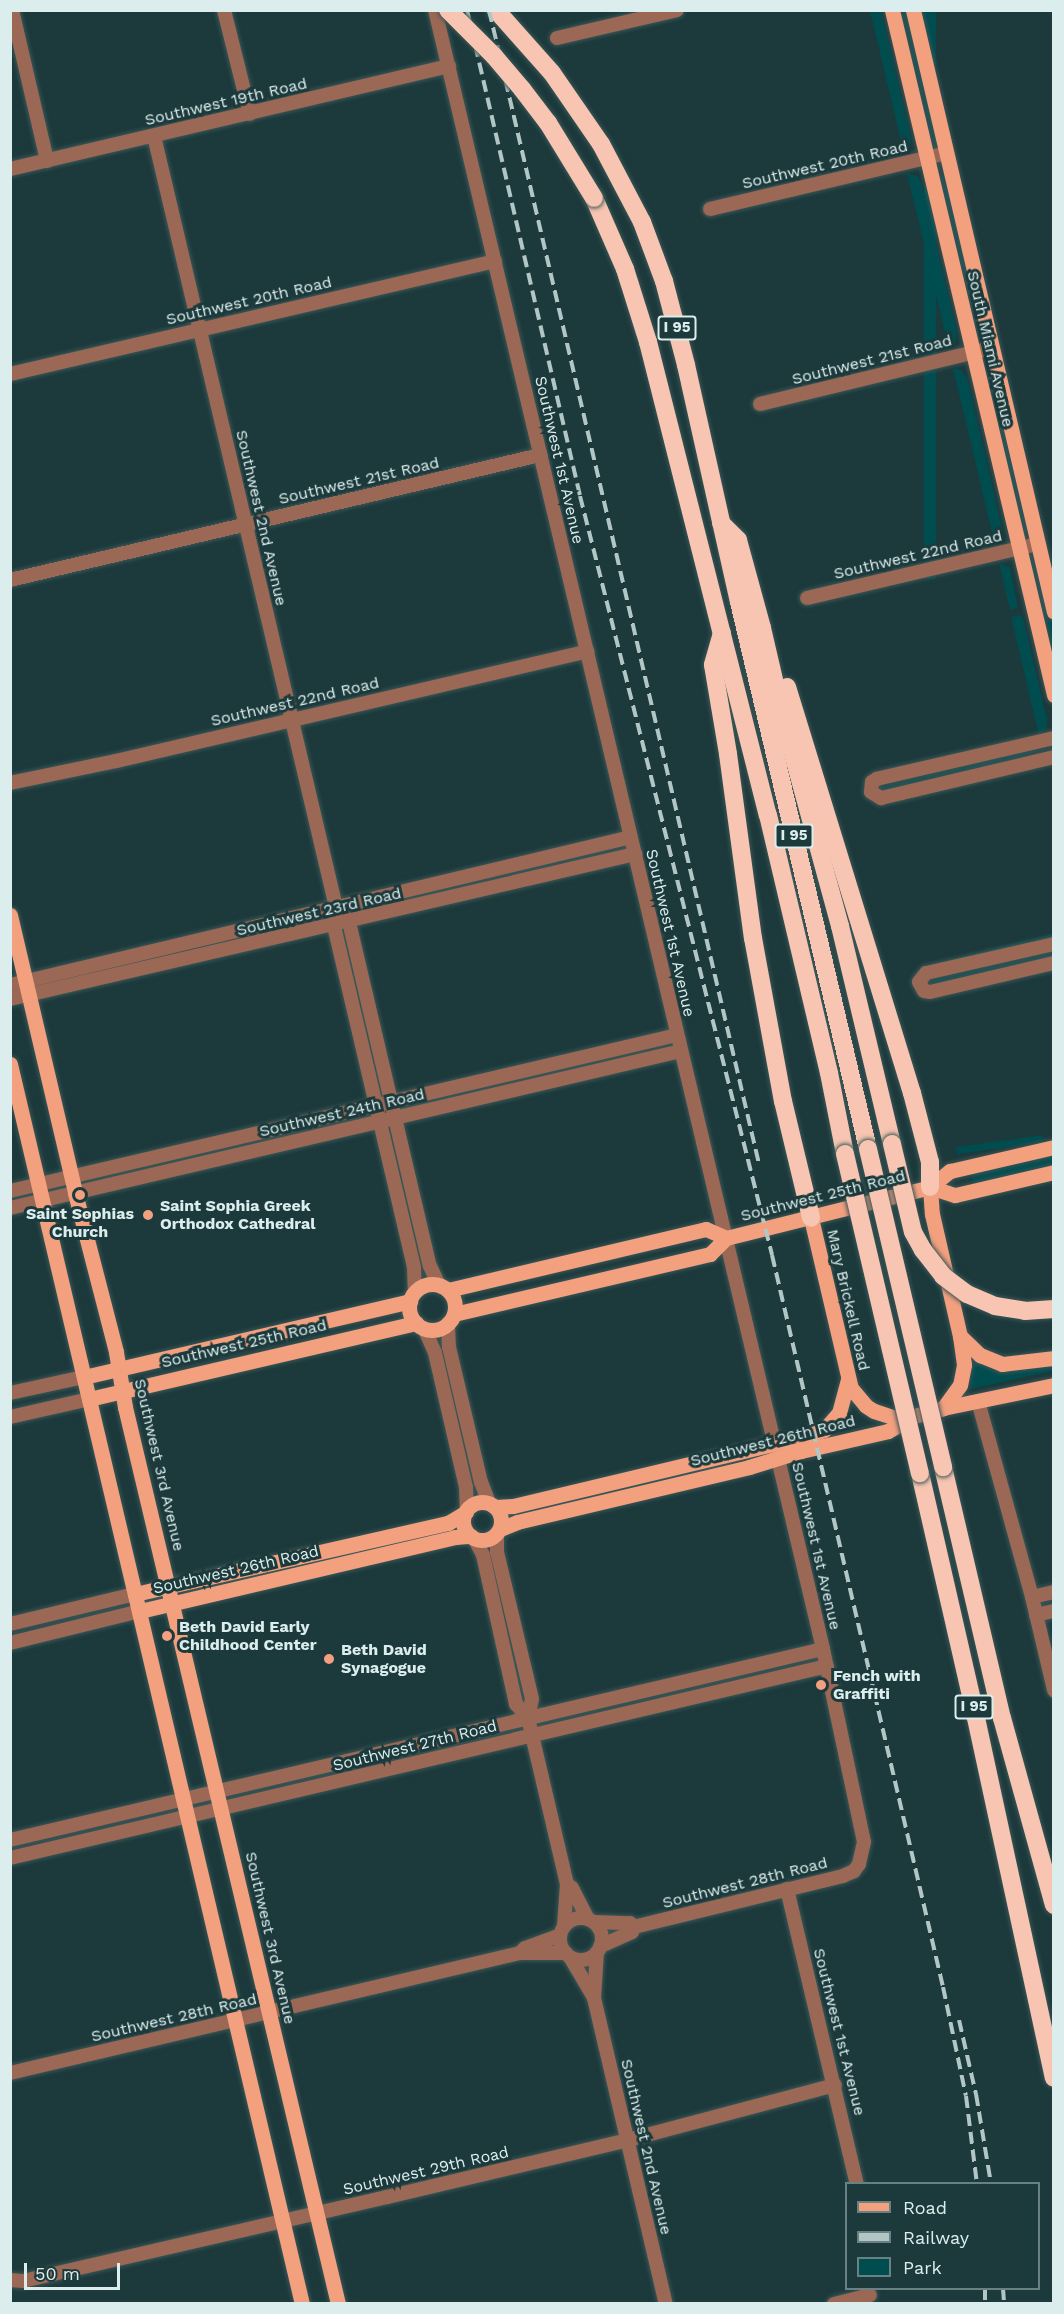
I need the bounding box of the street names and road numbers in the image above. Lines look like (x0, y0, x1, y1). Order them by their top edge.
street label: Southwest 19th Road (143, 74, 309, 130)
street label: Southwest 20th Road (740, 137, 910, 193)
street label: South Miami Avenue (963, 269, 1017, 429)
street label: Southwest 20th Road (164, 273, 334, 329)
road number: I 95 (658, 316, 696, 340)
street label: Southwest 21st Road (790, 331, 954, 389)
street label: Southwest 1st Avenue (530, 374, 588, 546)
street label: Southwest 2nd Avenue (231, 428, 291, 608)
street label: Southwest 21st Road (277, 453, 441, 509)
street label: Southwest 22nd Road (832, 526, 1004, 584)
street label: Southwest 22nd Road (209, 673, 381, 731)
road number: I 95 (774, 824, 814, 848)
street label: Southwest 1st Avenue (641, 847, 699, 1019)
street label: Southwest 23rd Road (235, 884, 403, 940)
street label: Southwest 24th Road (258, 1085, 426, 1141)
street label: Southwest 25th Road (739, 1166, 907, 1226)
street label: Mary Brickell Road (822, 1227, 874, 1373)
street label: Southwest 25th Road (160, 1316, 328, 1372)
street label: Southwest 3rd Avenue (130, 1377, 188, 1553)
street label: Southwest 26th Road (689, 1411, 857, 1471)
street label: Southwest 1st Avenue (787, 1460, 845, 1632)
street label: Southwest 26th Road (151, 1542, 321, 1598)
road number: I 95 (954, 1695, 994, 1719)
street label: Southwest 27th Road (331, 1716, 499, 1776)
street label: Southwest 3rd Avenue (241, 1850, 299, 2026)
street label: Southwest 28th Road (660, 1853, 830, 1913)
street label: Southwest 1st Avenue (809, 1946, 869, 2118)
street label: Southwest 28th Road (89, 1990, 259, 2046)
street label: Southwest 2nd Avenue (616, 2057, 676, 2237)
street label: Southwest 29th Road (341, 2143, 511, 2199)

